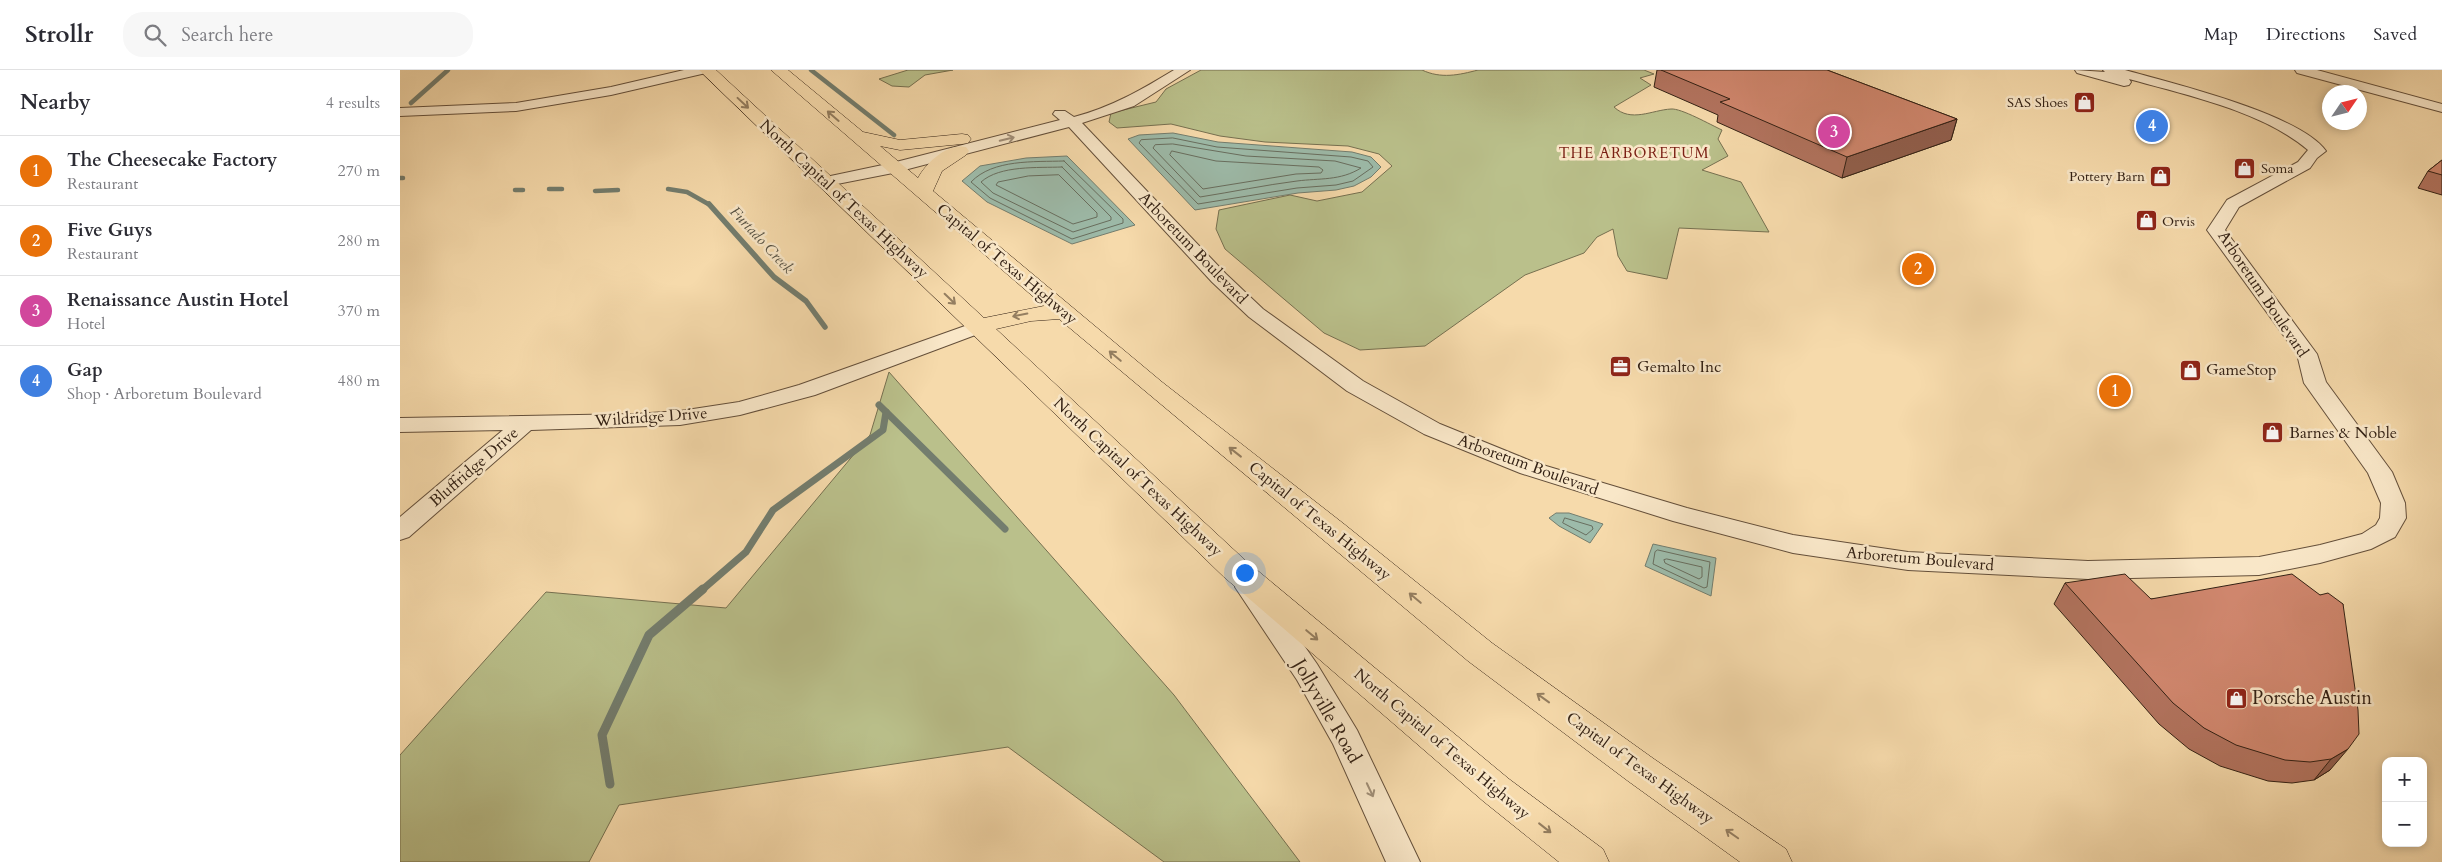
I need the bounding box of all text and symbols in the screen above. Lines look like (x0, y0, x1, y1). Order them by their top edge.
search box (123, 12, 473, 57)
text: Strollr (25, 18, 93, 51)
icon: search (141, 21, 169, 49)
text: Search here (181, 22, 273, 48)
text: Map (2204, 22, 2238, 47)
text: Directions (2266, 22, 2345, 47)
text: Saved (2373, 22, 2417, 47)
north arrow (2322, 85, 2367, 130)
text: Nearby (20, 88, 91, 117)
shop icon: SAS Shoes (2072, 90, 2096, 114)
text: 4 results (326, 92, 380, 114)
place label: SAS Shoes (2007, 93, 2068, 112)
one-way arrow (736, 97, 749, 109)
pin: 4 (2136, 107, 2168, 145)
one-way arrow (827, 111, 840, 122)
pin: 3 (1818, 113, 1850, 151)
street label: North Capital of Texas Highway (755, 115, 934, 284)
one-way arrow (999, 134, 1015, 143)
district label: THE ARBORETUM (1558, 143, 1710, 163)
text: The Cheesecake Factory (67, 147, 277, 173)
shop icon: Soma (2233, 156, 2257, 180)
place label: Soma (2261, 159, 2293, 178)
text: 1 (32, 160, 40, 182)
text: 270 m (338, 160, 380, 182)
shop icon: Pottery Barn (2149, 164, 2173, 188)
place label: Pottery Barn (2069, 167, 2145, 186)
text: Restaurant (67, 173, 138, 195)
street label: Arboretum Boulevard (1134, 187, 1253, 309)
street label: Capital of Texas Highway (932, 198, 1083, 330)
water label: Furtado Creek (726, 202, 799, 278)
shop icon: Orvis (2134, 209, 2158, 233)
place label: Orvis (2162, 212, 2195, 231)
text: Five Guys (67, 217, 152, 243)
street label: Arboretum Boulevard (2212, 226, 2314, 362)
text: 2 (32, 230, 40, 252)
text: 280 m (338, 230, 380, 252)
text: Restaurant (67, 243, 138, 265)
pin: 2 (1902, 250, 1934, 288)
text: Renaissance Austin Hotel (67, 287, 289, 313)
one-way arrow (943, 293, 956, 305)
text: 3 (32, 300, 40, 322)
text: 370 m (338, 300, 380, 322)
one-way arrow (1013, 311, 1029, 321)
text: Hotel (67, 313, 105, 335)
one-way arrow (1109, 350, 1122, 361)
office icon: Gemalto Inc (1609, 355, 1633, 379)
place label: Gemalto Inc (1637, 356, 1721, 378)
text: Gap (67, 357, 103, 383)
shop icon: GameStop (2178, 358, 2202, 382)
place label: GameStop (2206, 359, 2277, 381)
text: 4 (32, 370, 40, 392)
text: 480 m (338, 370, 380, 392)
pin: 1 (2099, 372, 2131, 410)
text: Shop · Arboretum Boulevard (67, 383, 262, 405)
street label: North Capital of Texas Highway (1049, 393, 1228, 562)
street label: Wildridge Drive (593, 402, 708, 432)
shop icon: Barnes & Noble (2261, 421, 2285, 445)
street label: Bluffridge Drive (425, 422, 523, 512)
place label: Barnes & Noble (2289, 422, 2397, 444)
street label: Arboretum Boulevard (1455, 429, 1602, 501)
one-way arrow (1228, 447, 1241, 458)
street label: Capital of Texas Highway (1244, 457, 1396, 586)
street label: Arboretum Boulevard (1845, 542, 1995, 576)
your location (1232, 560, 1258, 586)
one-way arrow (1409, 593, 1422, 604)
one-way arrow (1306, 629, 1319, 641)
street label: Jollyville Road (1285, 651, 1367, 768)
street label: North Capital of Texas Highway (1349, 664, 1535, 825)
place label: Porsche Austin (2252, 685, 2372, 711)
shop icon: Porsche Austin (2224, 686, 2248, 710)
one-way arrow (1537, 693, 1550, 704)
street label: Capital of Texas Highway (1562, 707, 1719, 829)
map controls (2382, 757, 2427, 847)
button: + (2382, 757, 2427, 802)
one-way arrow (1366, 782, 1375, 797)
button: − (2382, 802, 2427, 847)
one-way arrow (1538, 823, 1551, 834)
one-way arrow (1725, 829, 1739, 839)

